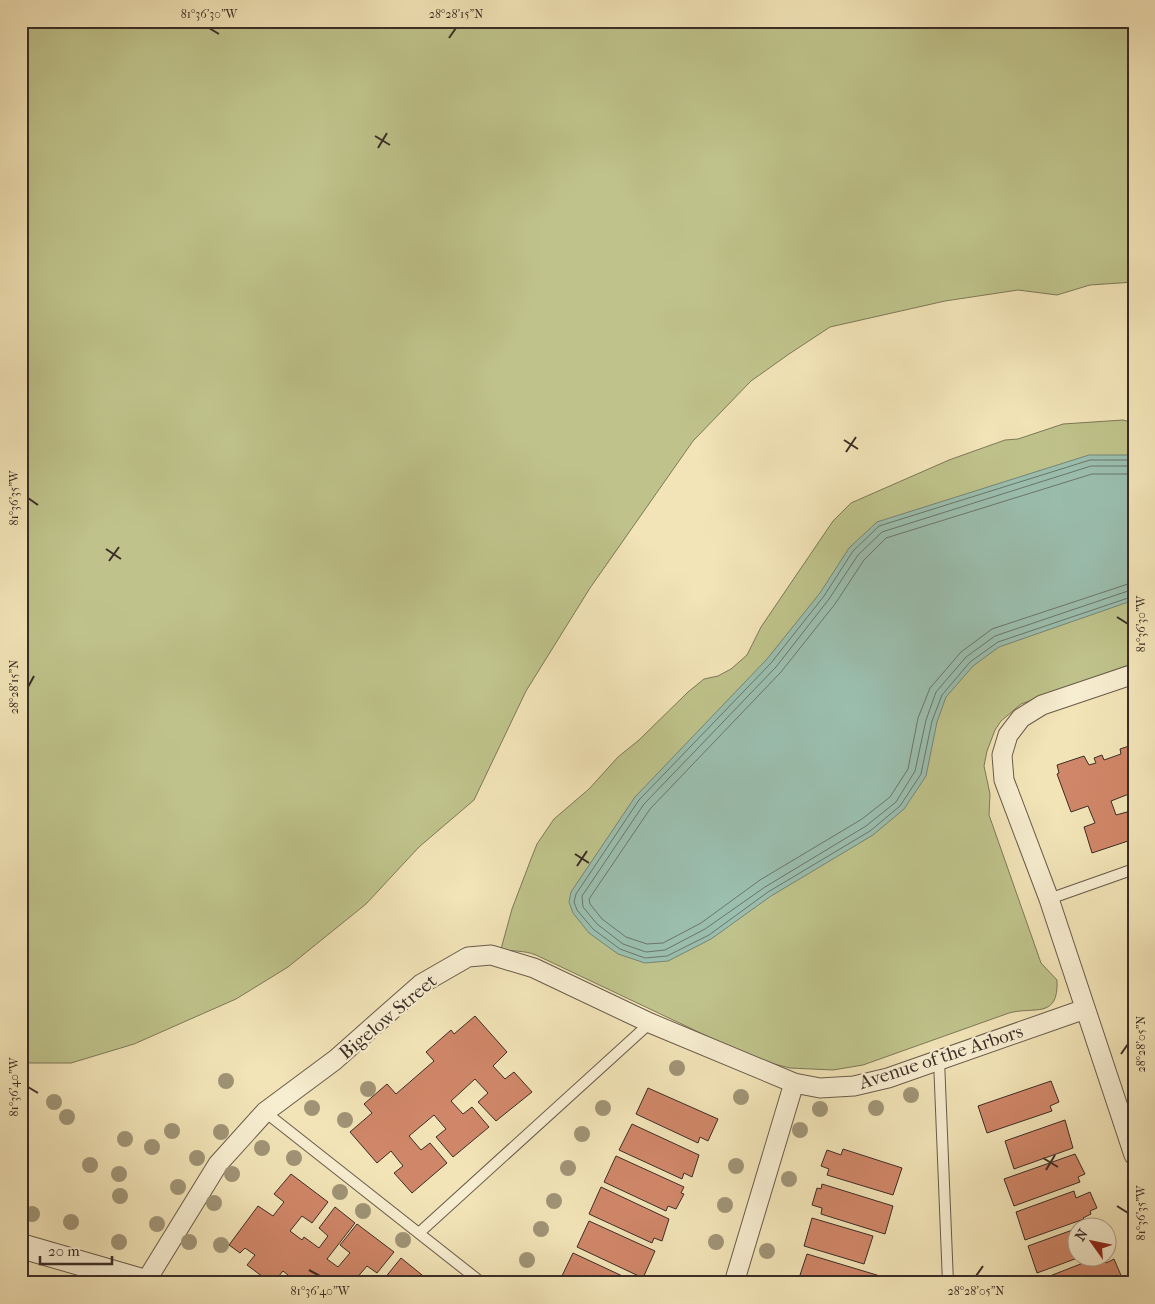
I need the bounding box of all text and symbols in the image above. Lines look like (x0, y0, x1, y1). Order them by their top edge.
text: 81°36'30"W (181, 7, 239, 21)
text: 28°28'15"N (429, 7, 483, 21)
text: 81°36'35"W (7, 469, 21, 526)
text: 81°36'30"W (1134, 594, 1148, 652)
text: 28°28'15"N (7, 660, 21, 714)
street label: Bigelow Street (335, 970, 441, 1064)
text: 28°28'05"N (1134, 1016, 1148, 1072)
street label: Avenue of the Arbors (855, 1020, 1026, 1094)
text: 81°36'40"W (7, 1056, 21, 1116)
text: 81°36'35"W (1134, 1184, 1148, 1241)
north arrow (1068, 1216, 1118, 1266)
text: N (1071, 1226, 1092, 1244)
scale bar (40, 1234, 112, 1266)
text: 20 m (48, 1242, 80, 1260)
text: 81°36'40"W (291, 1284, 351, 1298)
text: 28°28'05"N (948, 1284, 1004, 1298)

